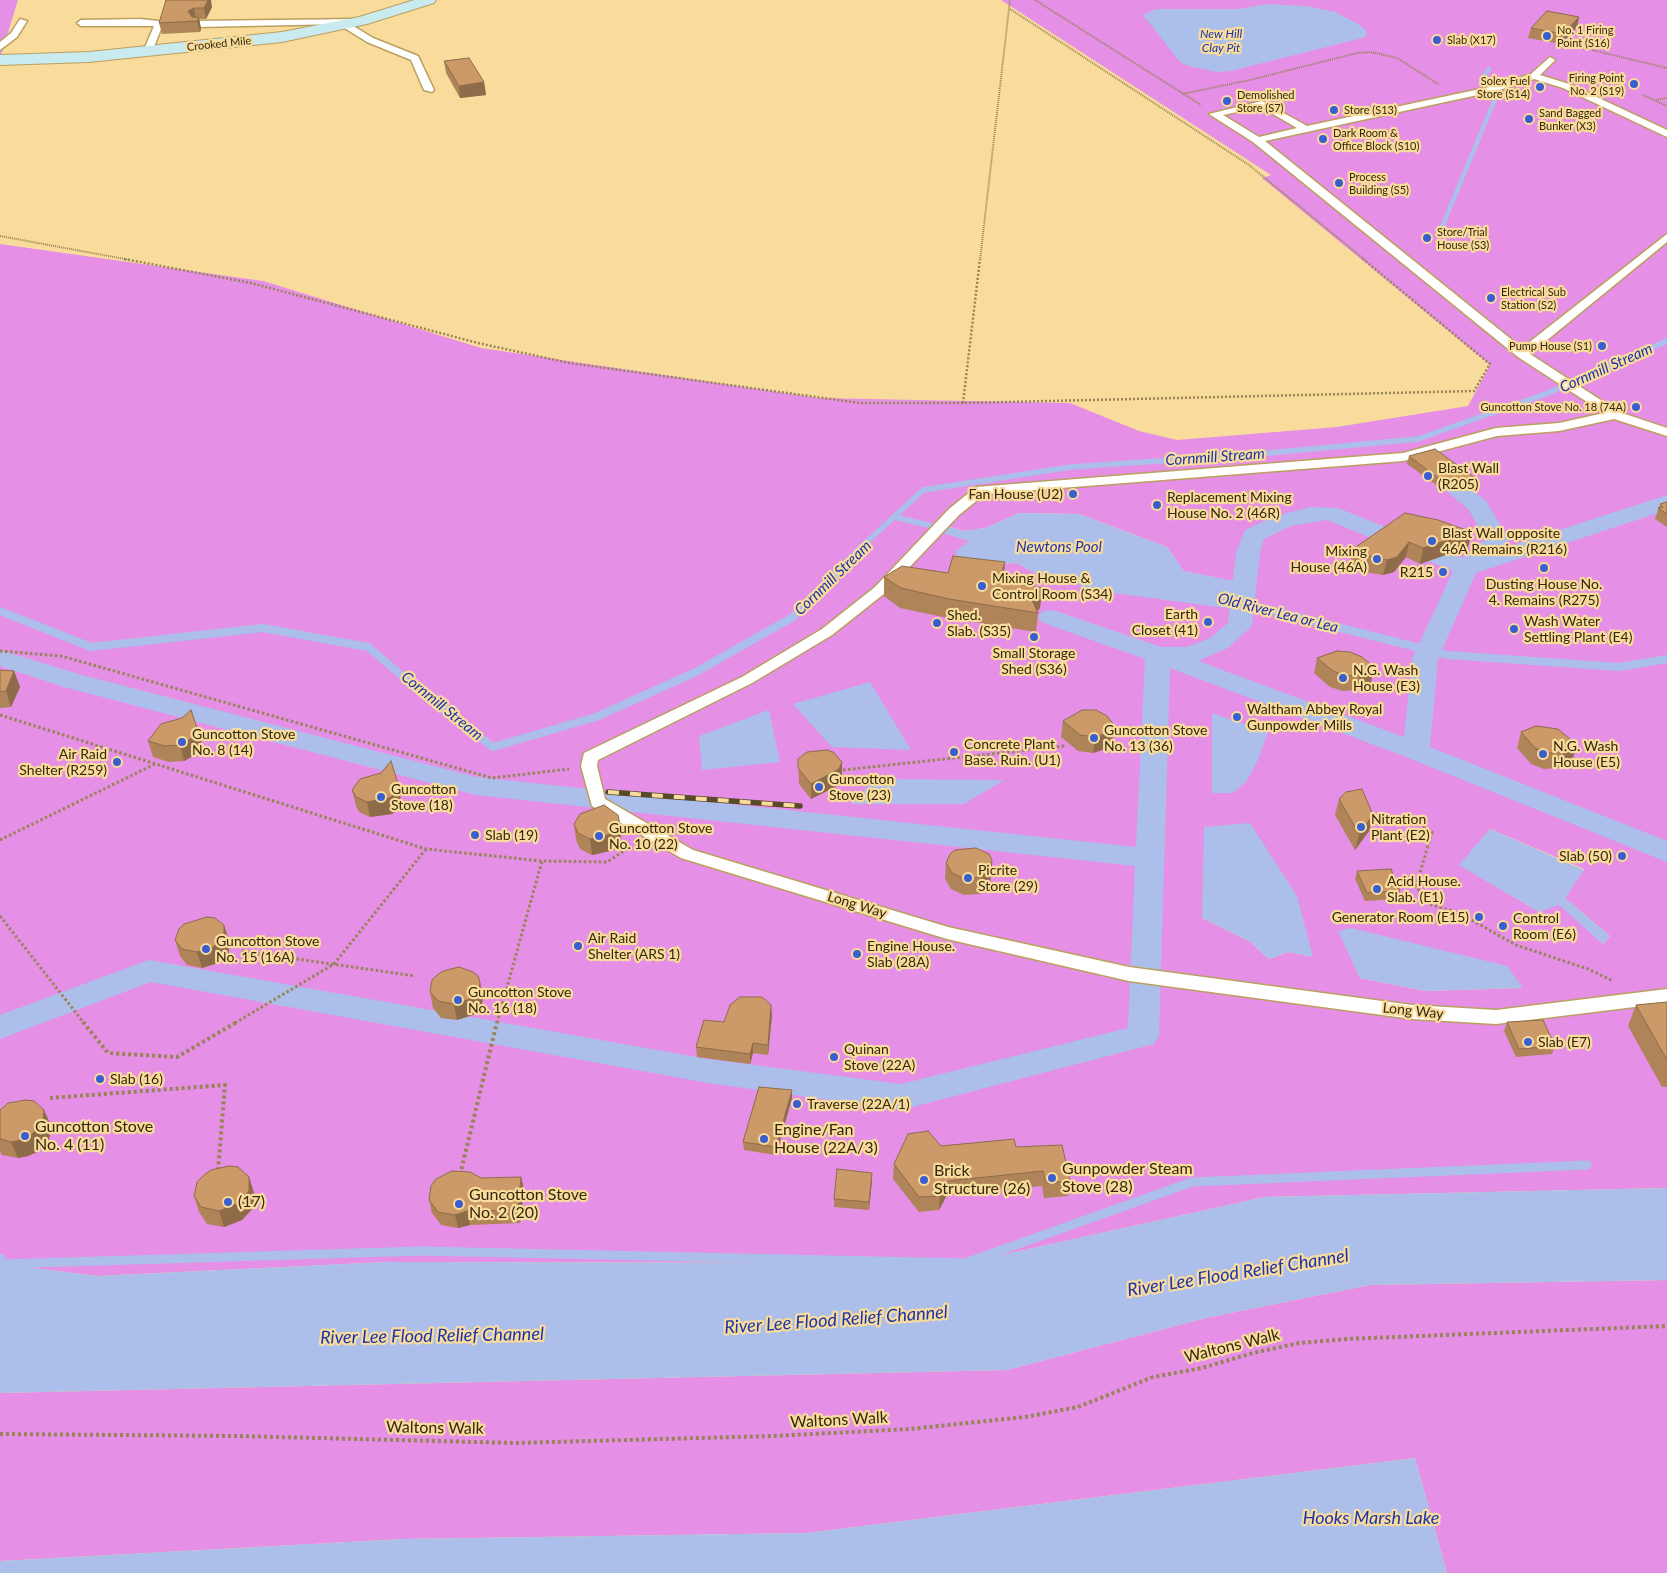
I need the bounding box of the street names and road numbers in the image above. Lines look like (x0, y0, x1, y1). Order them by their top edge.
street label: Crooked Mile (186, 34, 252, 54)
street label: Long Way (825, 888, 889, 922)
street label: Long Way (1382, 999, 1444, 1023)
street label: Waltons Walk (1182, 1325, 1282, 1367)
street label: Waltons Walk (790, 1408, 888, 1432)
street label: Waltons Walk (386, 1418, 484, 1438)

